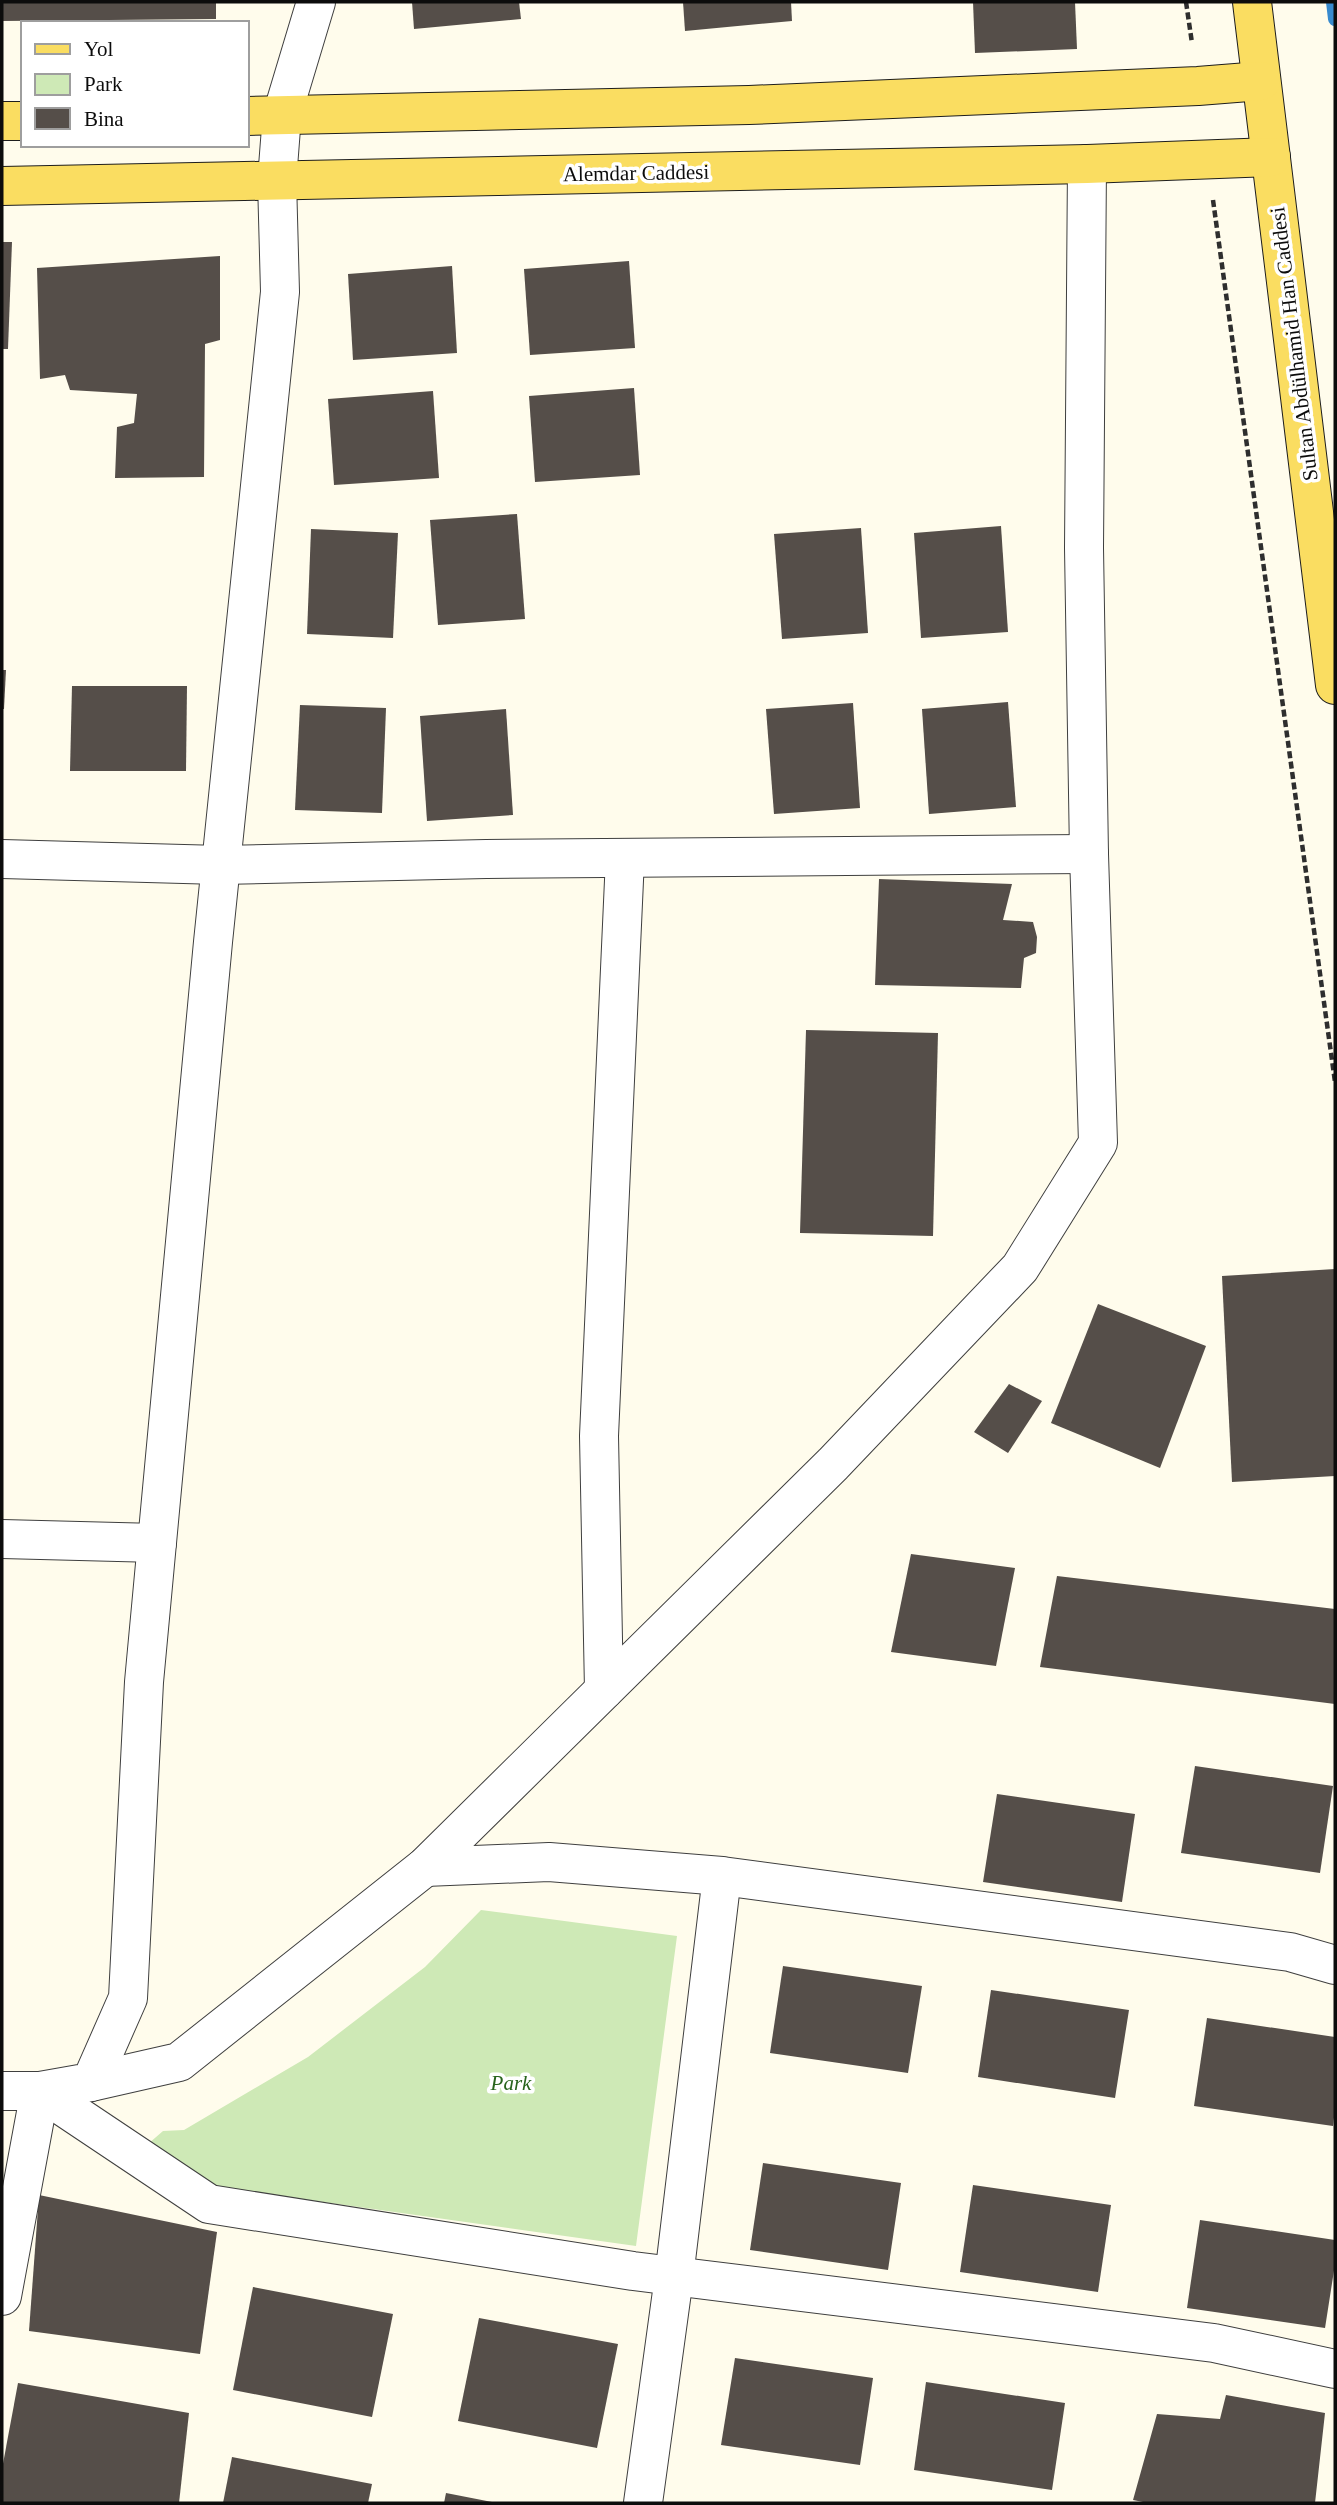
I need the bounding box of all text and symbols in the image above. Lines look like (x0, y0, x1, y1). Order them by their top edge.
legend (21, 21, 248, 147)
text: Yol (84, 37, 114, 61)
text: Park (84, 72, 123, 96)
text: Bina (84, 107, 124, 131)
street label: Alemdar Caddesi (563, 160, 710, 186)
street label: Sultan Abdülhamid Han Caddesi (1265, 205, 1323, 482)
park label: Park (490, 2071, 532, 2095)

